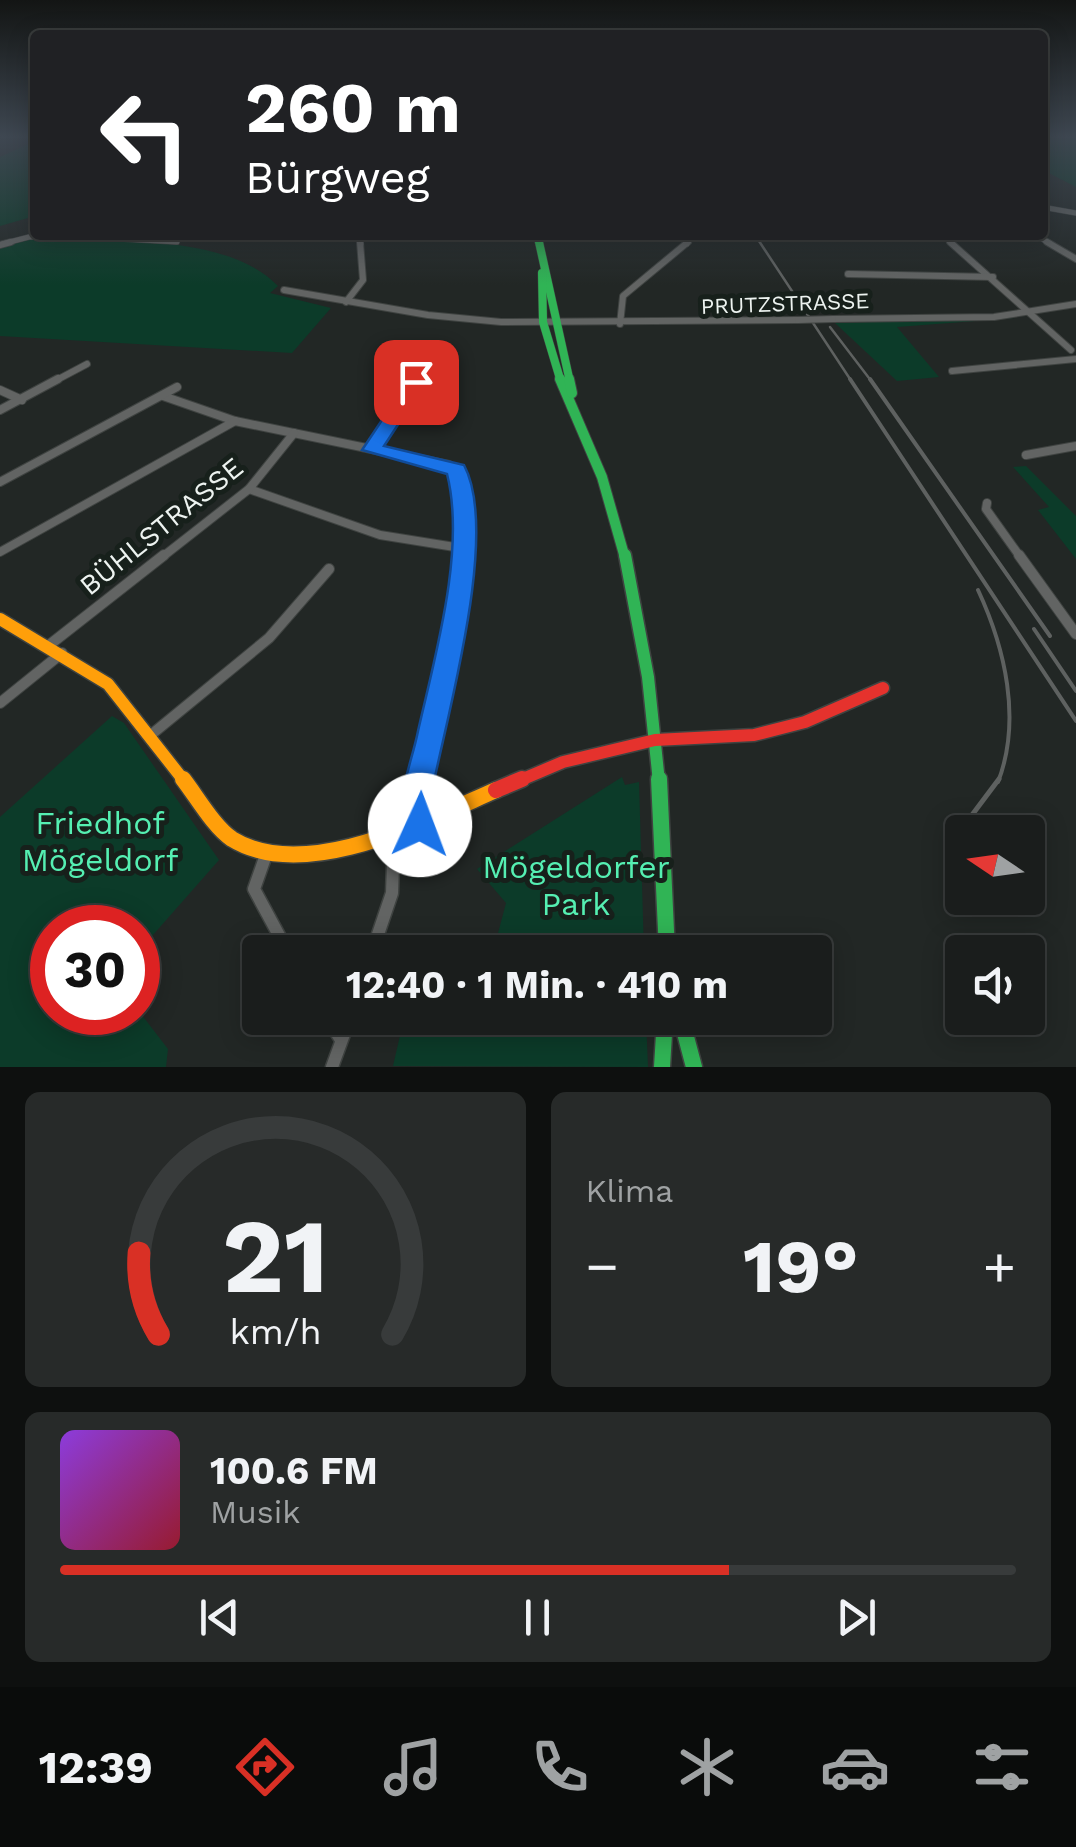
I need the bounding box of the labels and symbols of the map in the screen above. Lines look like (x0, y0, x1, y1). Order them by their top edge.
street label: PRUTZSTRASSE (700, 288, 870, 319)
pin (374, 340, 459, 425)
street label: BÜHLSTRASSE (73, 451, 249, 602)
position arrow (368, 773, 472, 877)
park label: Friedhof Mögeldorf (22, 804, 179, 879)
north arrow (945, 815, 1045, 915)
park label: Mögeldorfer Park (482, 848, 670, 923)
speed limit sign: 30 (30, 905, 160, 1035)

